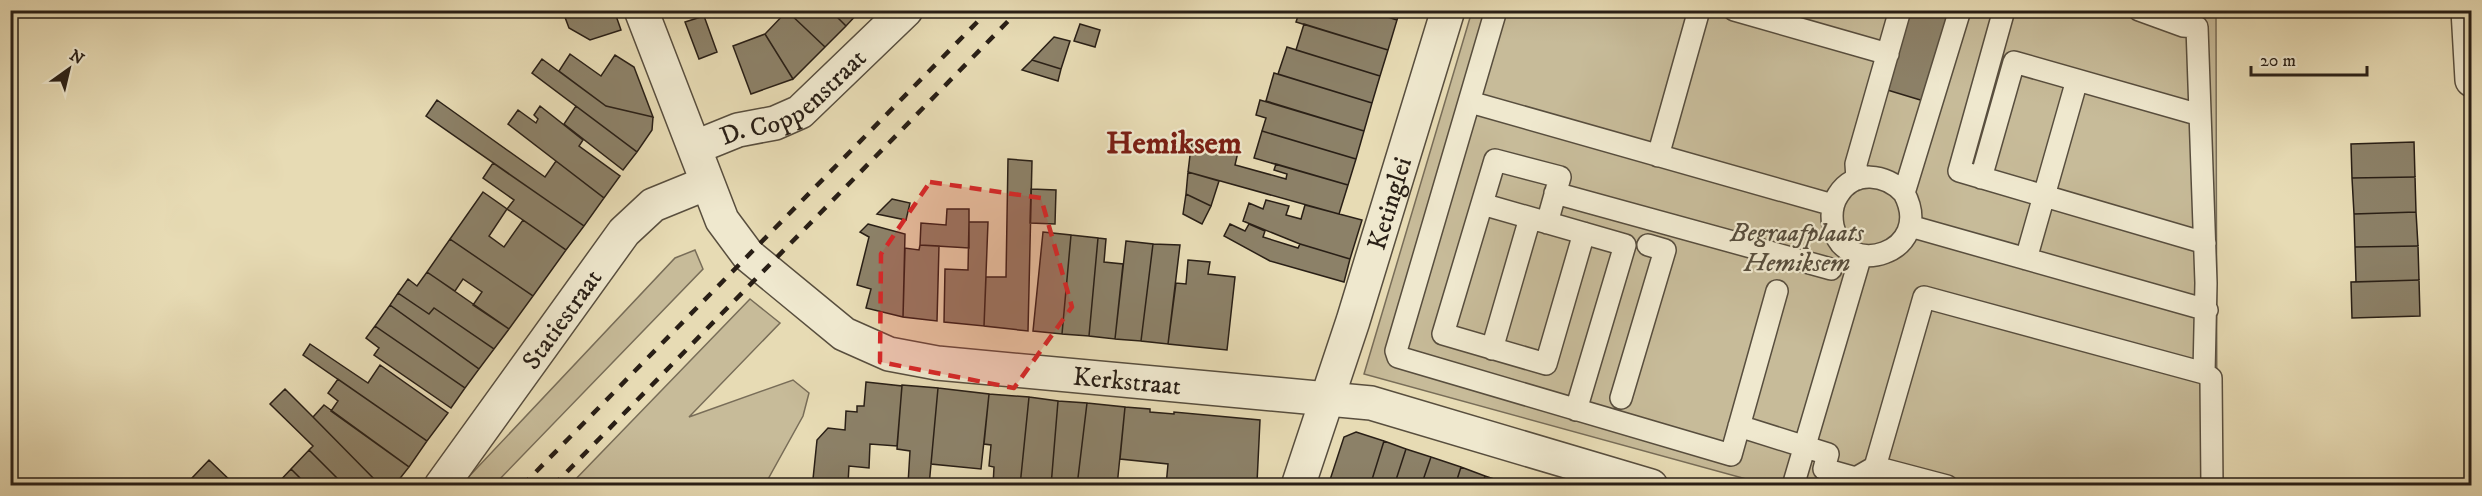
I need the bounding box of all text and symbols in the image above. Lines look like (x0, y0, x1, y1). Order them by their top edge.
north arrow (39, 39, 99, 99)
scale bar (2251, 39, 2366, 77)
street label: D. Coppenstraat (715, 42, 874, 154)
text: N (66, 45, 88, 69)
text: 20 m (2260, 50, 2296, 72)
district label: Hemiksem (1106, 124, 1242, 164)
street label: Ketinglei (1361, 153, 1420, 254)
park label: Begraafplaats Hemiksem (1729, 217, 1865, 280)
street label: Statiestraat (515, 263, 610, 376)
street label: Kerkstraat (1072, 361, 1182, 403)

